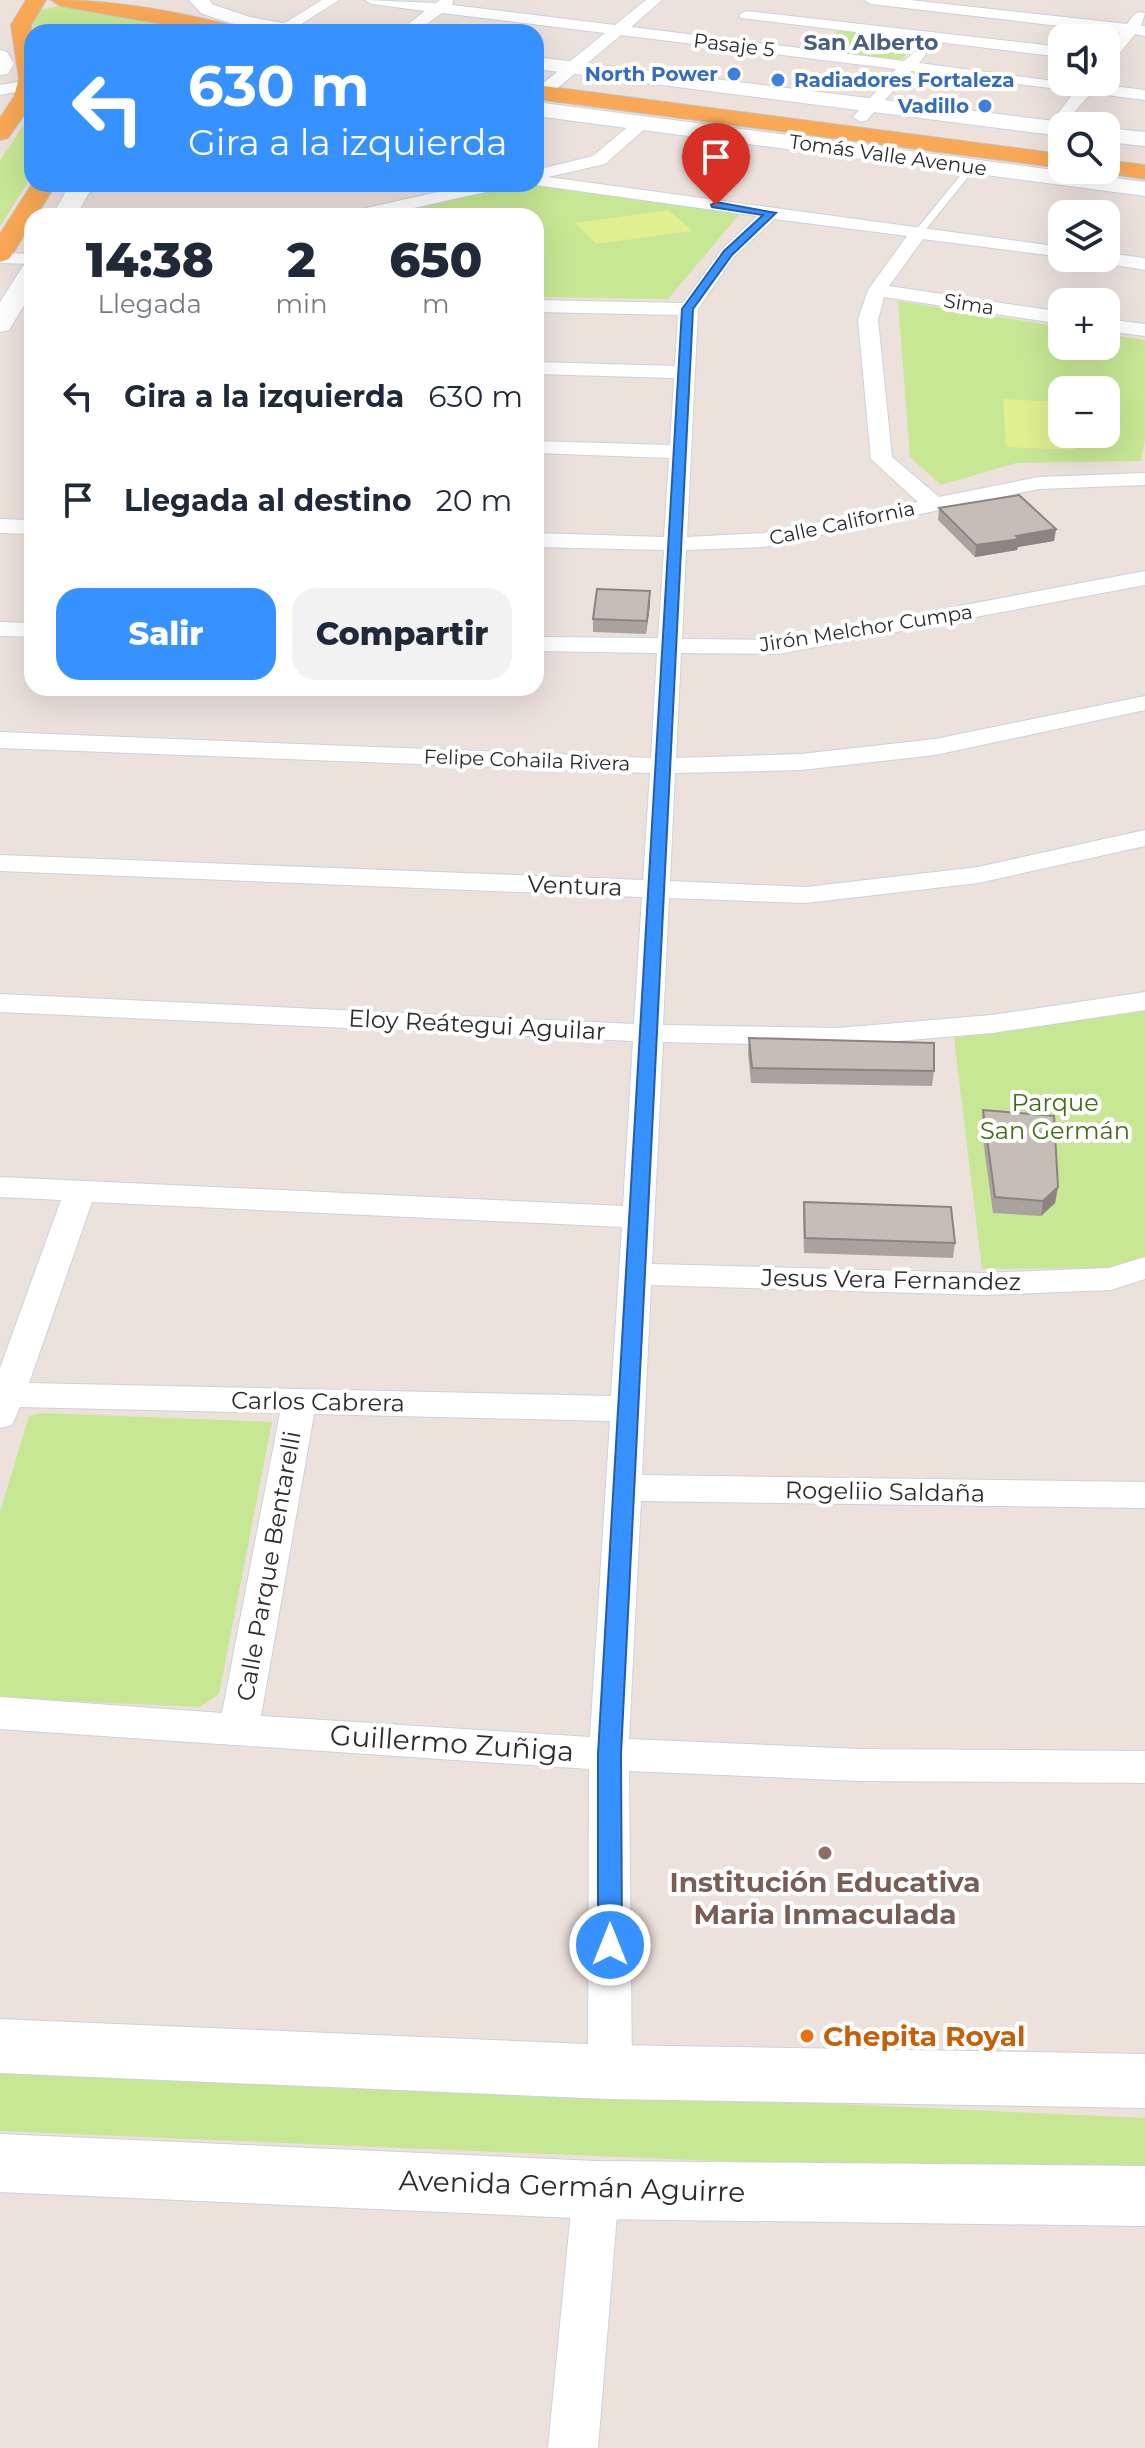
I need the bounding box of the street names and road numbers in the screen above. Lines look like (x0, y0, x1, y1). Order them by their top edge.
street label: Pasaje 5 (692, 28, 776, 62)
street label: Tomás Valle Avenue (788, 129, 988, 181)
street label: Sima (942, 288, 996, 320)
street label: Calle California (767, 496, 917, 550)
street label: Jirón Melchor Cumpa (757, 599, 974, 657)
street label: Felipe Cohaila Rivera (423, 744, 631, 776)
street label: Ventura (527, 869, 623, 902)
street label: Eloy Reátegui Aguilar (348, 1003, 606, 1046)
street label: Jesus Vera Fernandez (760, 1263, 1021, 1296)
street label: Carlos Cabrera (231, 1385, 405, 1418)
street label: Calle Parque Bentarelli (230, 1429, 307, 1703)
street label: Rogeliio Saldaña (785, 1475, 985, 1508)
street label: Guillermo Zuñiga (329, 1718, 575, 1768)
street label: Avenida Germán Aguirre (398, 2163, 746, 2209)

